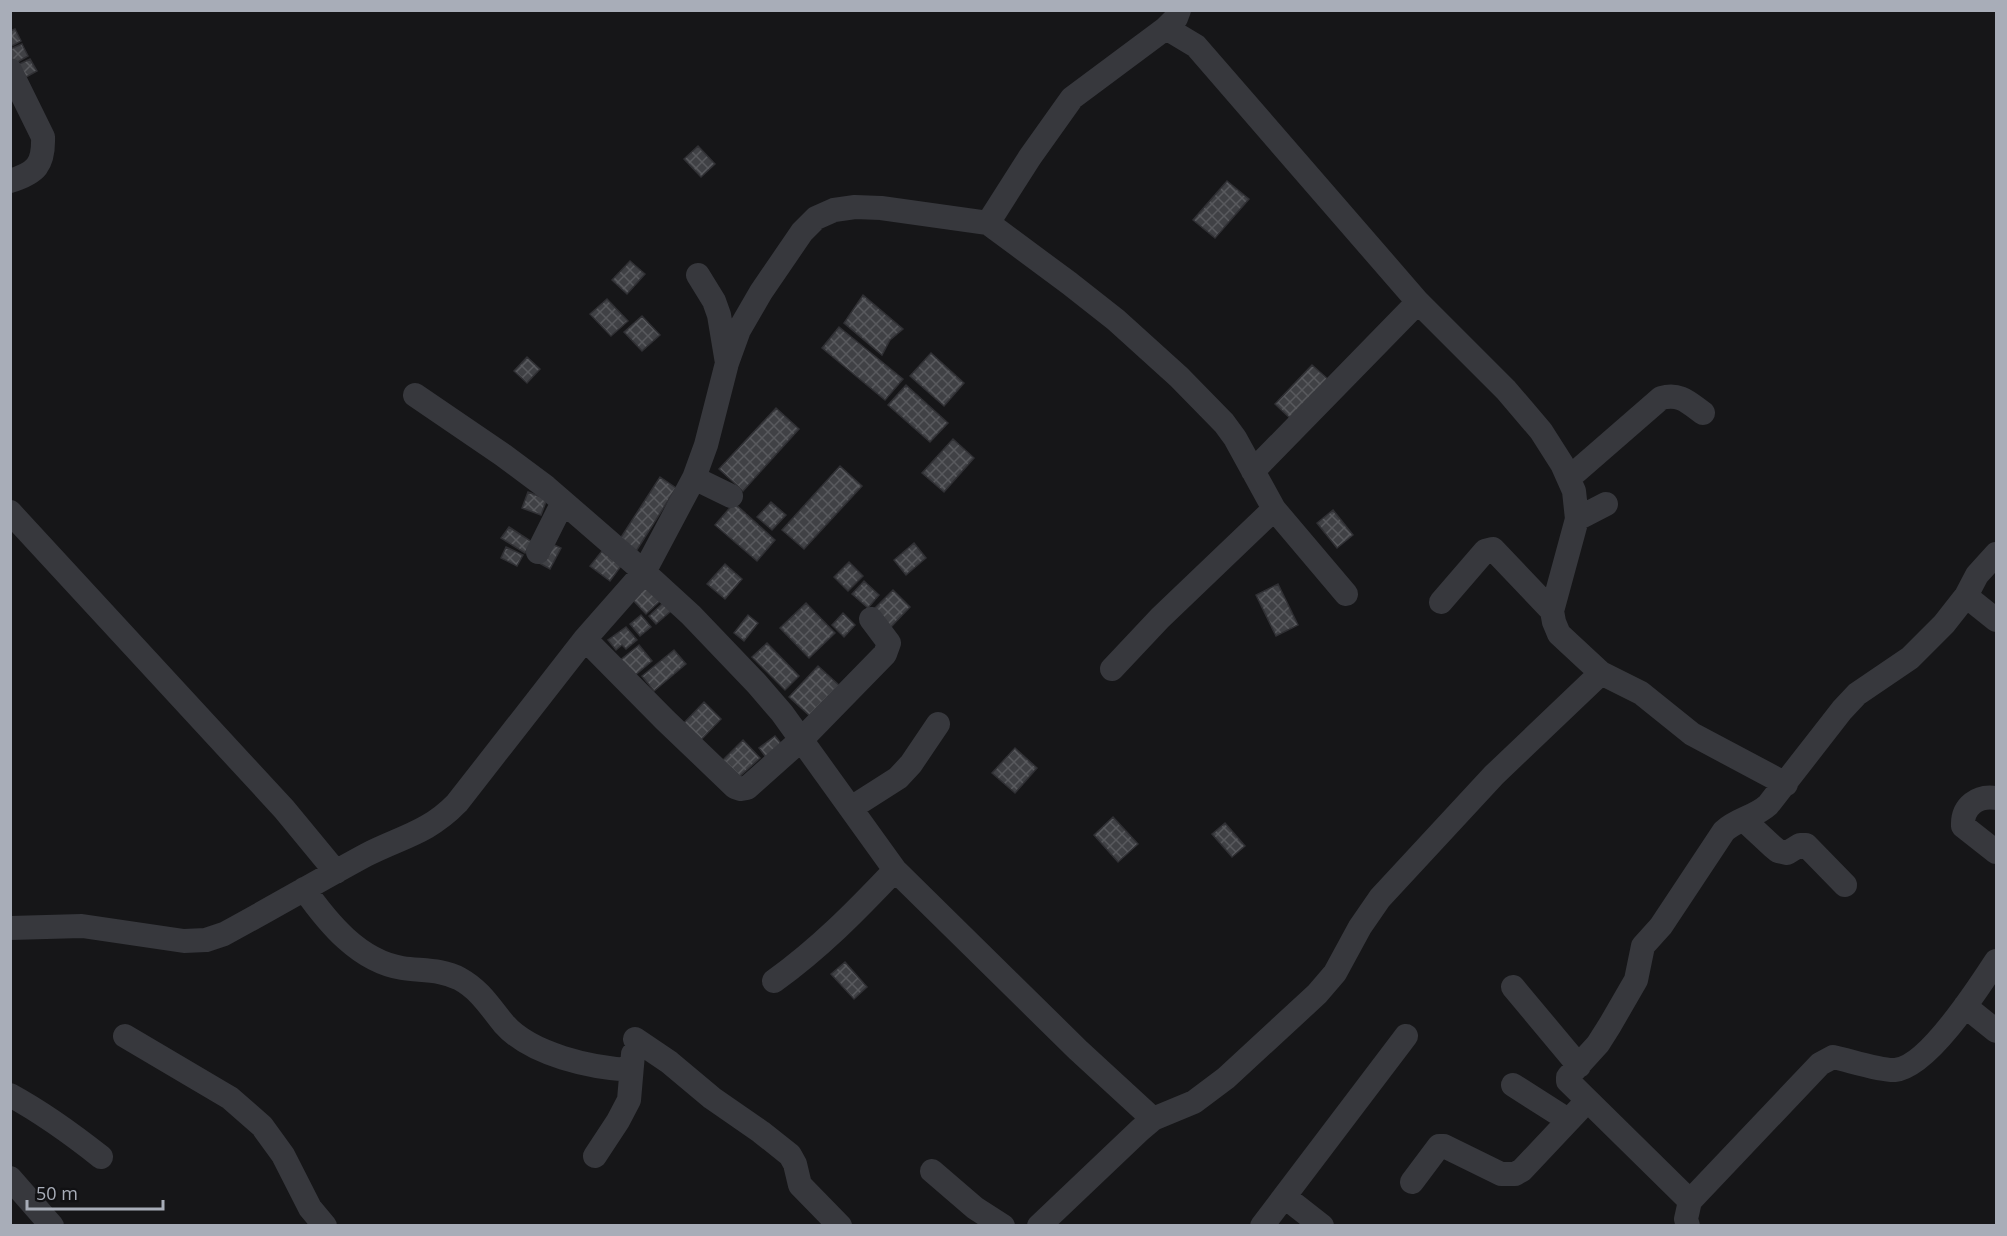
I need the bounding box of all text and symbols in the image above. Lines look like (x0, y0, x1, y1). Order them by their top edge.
scale bar (27, 1173, 164, 1211)
text: 50 m (36, 1181, 78, 1205)

